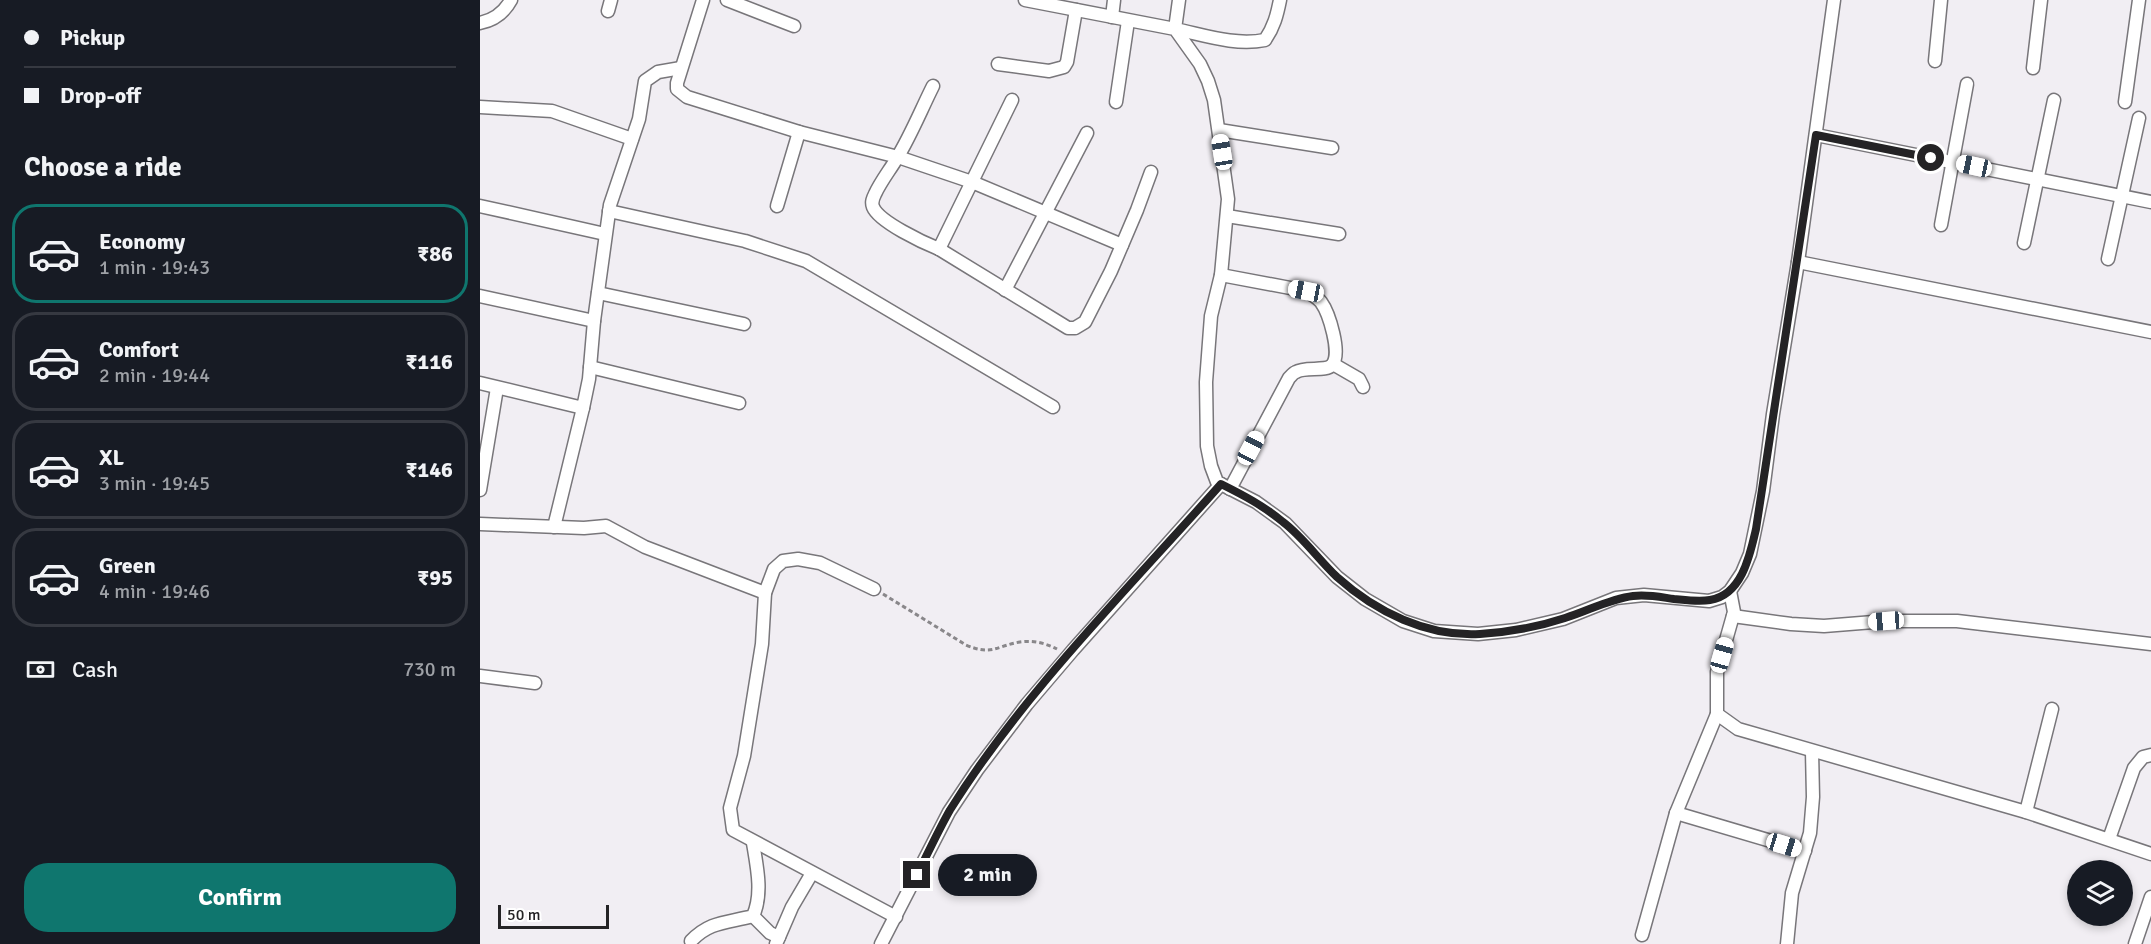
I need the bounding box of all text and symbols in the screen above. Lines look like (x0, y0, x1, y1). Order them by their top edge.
text: Pickup (60, 24, 125, 51)
text: Drop-off (60, 82, 141, 109)
car (1210, 133, 1234, 171)
route start (1917, 144, 1944, 171)
text: Choose a ride (24, 151, 182, 184)
car (1955, 153, 1993, 179)
icon: car (27, 227, 81, 281)
text: Economy (99, 228, 185, 255)
text: ₹86 (417, 240, 453, 267)
text: 1 min · 19:43 (99, 255, 210, 280)
car (1287, 279, 1325, 303)
icon: car (27, 335, 81, 389)
text: Comfort (99, 336, 179, 363)
text: ₹116 (405, 348, 453, 375)
text: 2 min · 19:44 (99, 363, 210, 388)
car (1235, 428, 1267, 468)
icon: car (27, 443, 81, 497)
text: XL (99, 444, 124, 471)
text: ₹146 (405, 456, 453, 483)
text: 3 min · 19:45 (99, 471, 210, 496)
icon: car (27, 551, 81, 605)
text: Green (99, 552, 156, 579)
text: ₹95 (417, 564, 453, 591)
text: 4 min · 19:46 (99, 579, 210, 604)
car (1867, 611, 1905, 631)
car (1708, 635, 1736, 675)
icon: cash (24, 653, 57, 686)
text: Cash (72, 656, 118, 683)
text: 730 m (403, 657, 456, 682)
car (1764, 831, 1804, 859)
callout: 2 min (938, 854, 1037, 896)
map controls (2067, 860, 2133, 926)
button: layers (2067, 860, 2133, 926)
route end (903, 861, 930, 888)
text: 2 min (963, 862, 1012, 887)
button: Confirm (24, 863, 456, 932)
scale bar (498, 902, 609, 930)
text: 50 m (507, 905, 541, 925)

